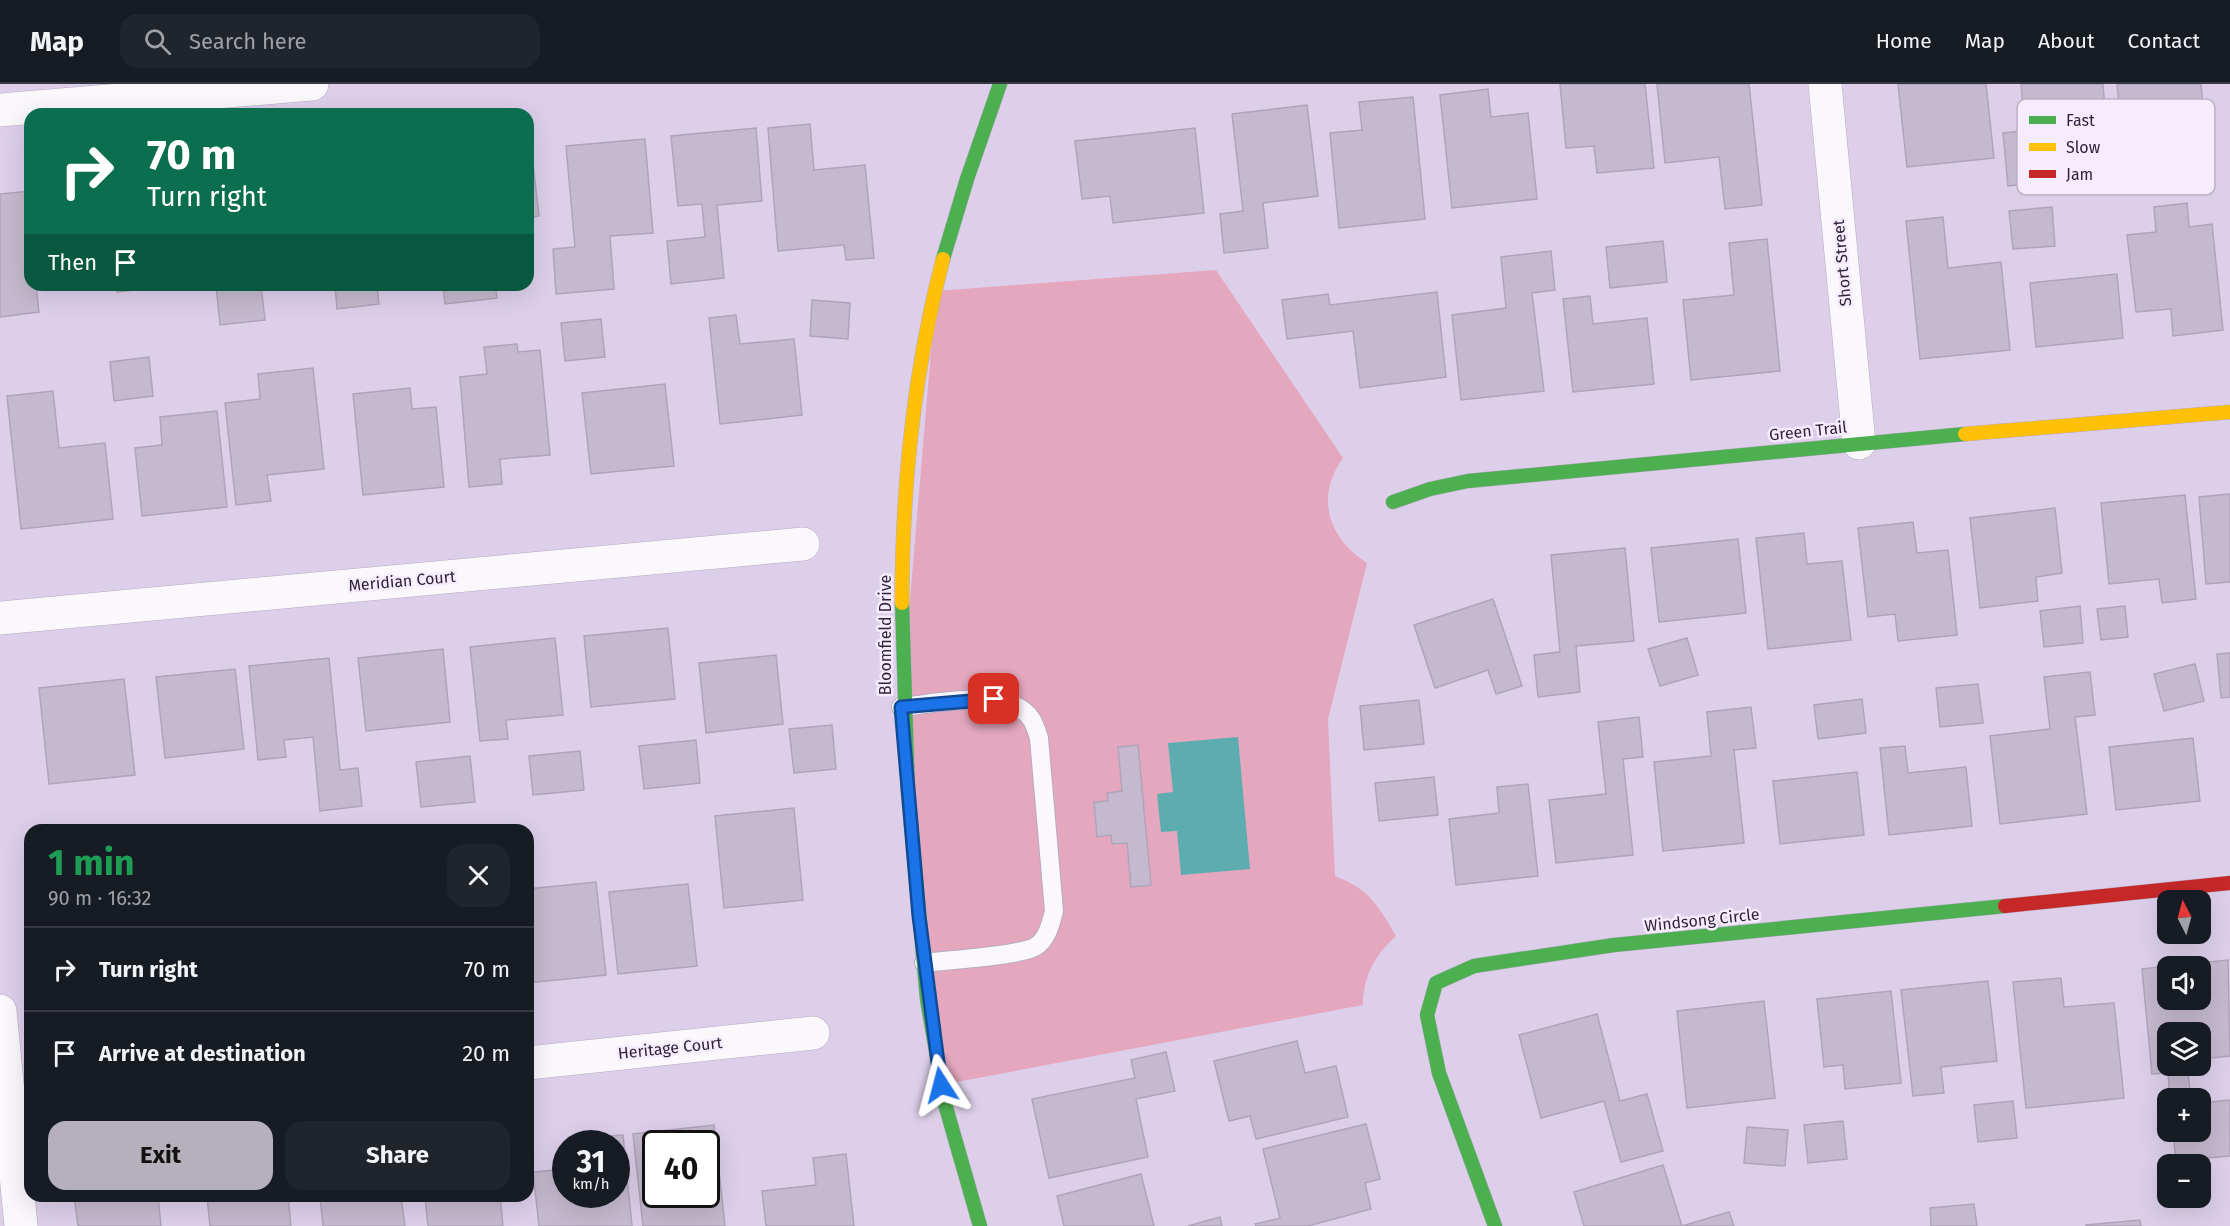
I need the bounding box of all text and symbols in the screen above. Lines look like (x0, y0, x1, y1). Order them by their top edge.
search box (120, 14, 540, 68)
text: Map (30, 25, 84, 58)
icon: search (141, 25, 174, 58)
text: Search here (189, 28, 307, 55)
text: Home (1876, 28, 1932, 54)
text: Map (1965, 28, 2005, 54)
text: About (2038, 28, 2095, 54)
text: Contact (2128, 28, 2200, 54)
legend (2017, 99, 2215, 195)
text: Fast (2066, 111, 2095, 130)
text: 70 m (147, 130, 236, 180)
icon: right (48, 132, 126, 210)
text: Slow (2066, 138, 2101, 157)
text: Jam (2066, 165, 2093, 184)
text: Turn right (147, 181, 267, 213)
street label: Short Street (1829, 219, 1855, 307)
icon: arrive (109, 246, 142, 279)
text: Then (48, 249, 97, 276)
street label: Green Trail (1768, 417, 1848, 445)
street label: Meridian Court (348, 567, 457, 595)
street label: Bloomfield Drive (876, 575, 895, 695)
pin (968, 673, 1019, 724)
icon: arrive (977, 682, 1010, 715)
text: 1 min (48, 841, 135, 885)
button: close (447, 844, 510, 907)
text: 90 m · 16:32 (48, 886, 151, 910)
north arrow (2157, 890, 2211, 944)
map controls (2157, 890, 2211, 1208)
street label: Windsong Circle (1644, 905, 1760, 935)
icon: right (48, 953, 81, 986)
text: Turn right (99, 956, 198, 983)
text: 70 m (464, 956, 510, 983)
button: sound (2157, 956, 2211, 1010)
button: layers (2157, 1022, 2211, 1076)
street label: Heritage Court (617, 1033, 723, 1063)
icon: arrive (48, 1037, 81, 1070)
text: Arrive at destination (99, 1040, 306, 1067)
text: 20 m (462, 1040, 510, 1067)
position arrow (909, 1053, 973, 1117)
button: + (2157, 1088, 2211, 1142)
button: Exit (48, 1121, 273, 1190)
button: Share (285, 1121, 510, 1190)
speed limit sign: 40 (642, 1130, 720, 1208)
text: 31 (577, 1144, 605, 1180)
button: − (2157, 1154, 2211, 1208)
text: km/h (572, 1175, 610, 1193)

